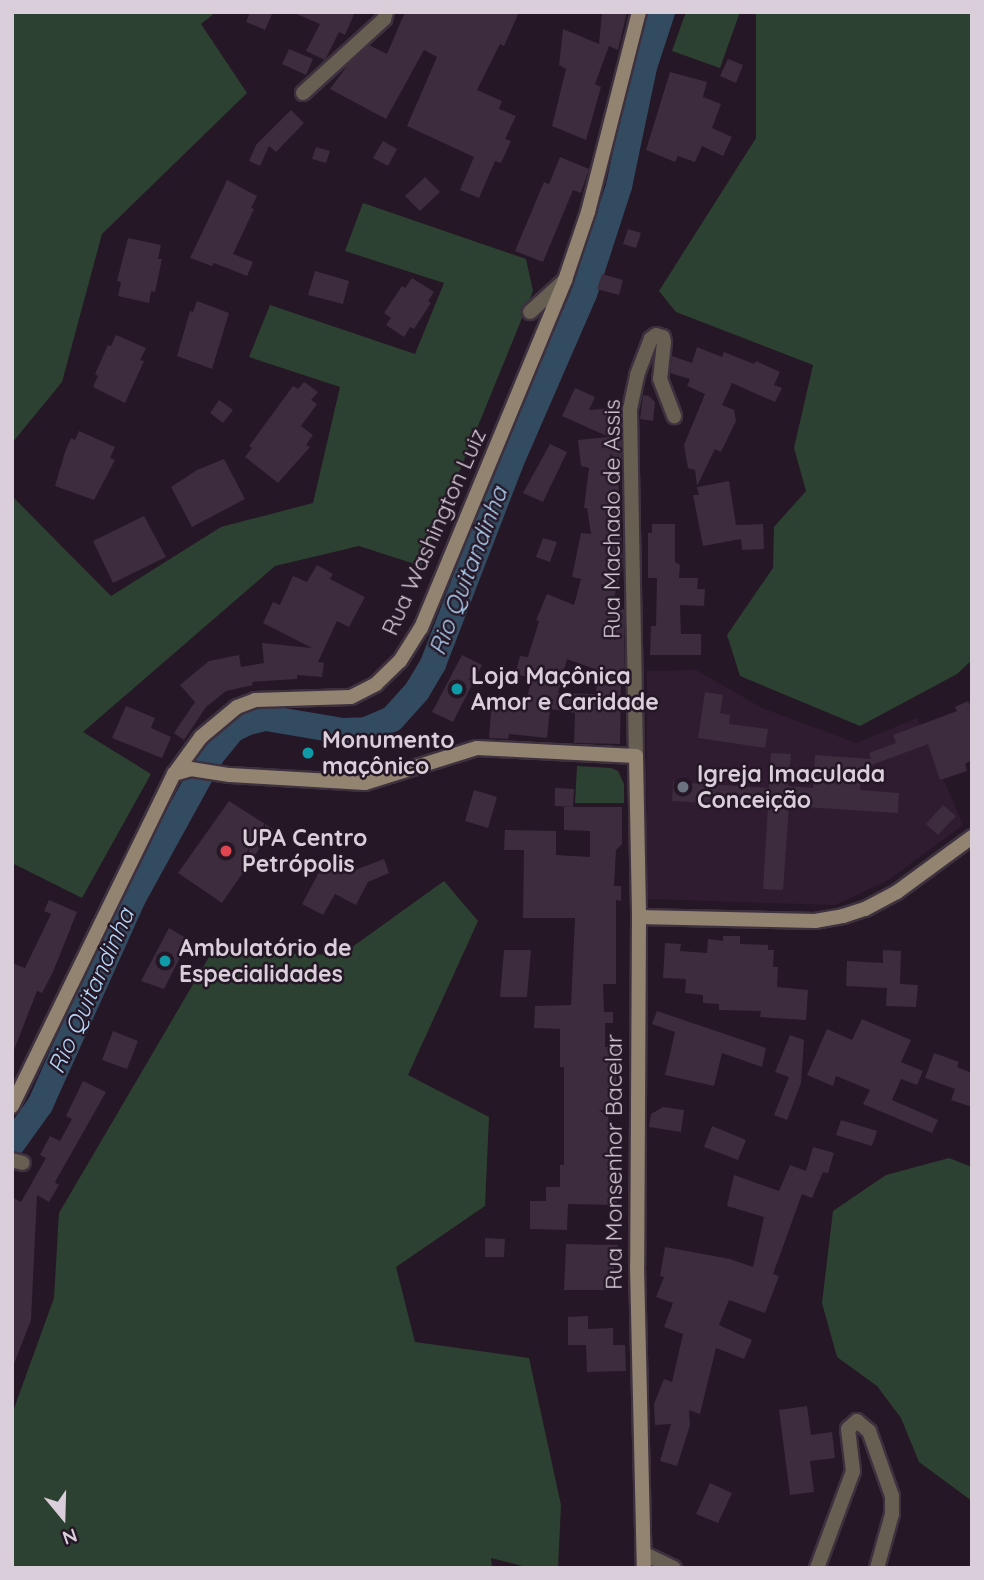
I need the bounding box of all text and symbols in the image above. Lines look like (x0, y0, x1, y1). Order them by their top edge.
street label: Rua Machado de Assis (598, 399, 626, 639)
street label: Rua Washington Luiz (376, 424, 492, 640)
water label: Rio Quitandinha (423, 483, 513, 659)
place label: Loja Maçônica Amor e Caridade (471, 662, 659, 716)
marker: Loja Maçônica Amor e Caridade (449, 681, 465, 697)
place label: Monumento maçônico (322, 726, 455, 780)
marker: Monumento maçônico (300, 745, 316, 761)
place label: Igreja Imaculada Conceição (697, 760, 885, 814)
marker: Igreja Imaculada Conceição (675, 779, 691, 795)
place label: UPA Centro Petrópolis (242, 824, 367, 878)
marker: UPA Centro Petrópolis (216, 841, 236, 861)
water label: Rio Quitandinha (42, 904, 140, 1078)
place label: Ambulatório de Especialidades (179, 934, 351, 988)
marker: Ambulatório de Especialidades (157, 953, 173, 969)
street label: Rua Monsenhor Bacelar (600, 1034, 628, 1290)
north arrow (28, 1482, 98, 1552)
text: N (59, 1523, 80, 1550)

